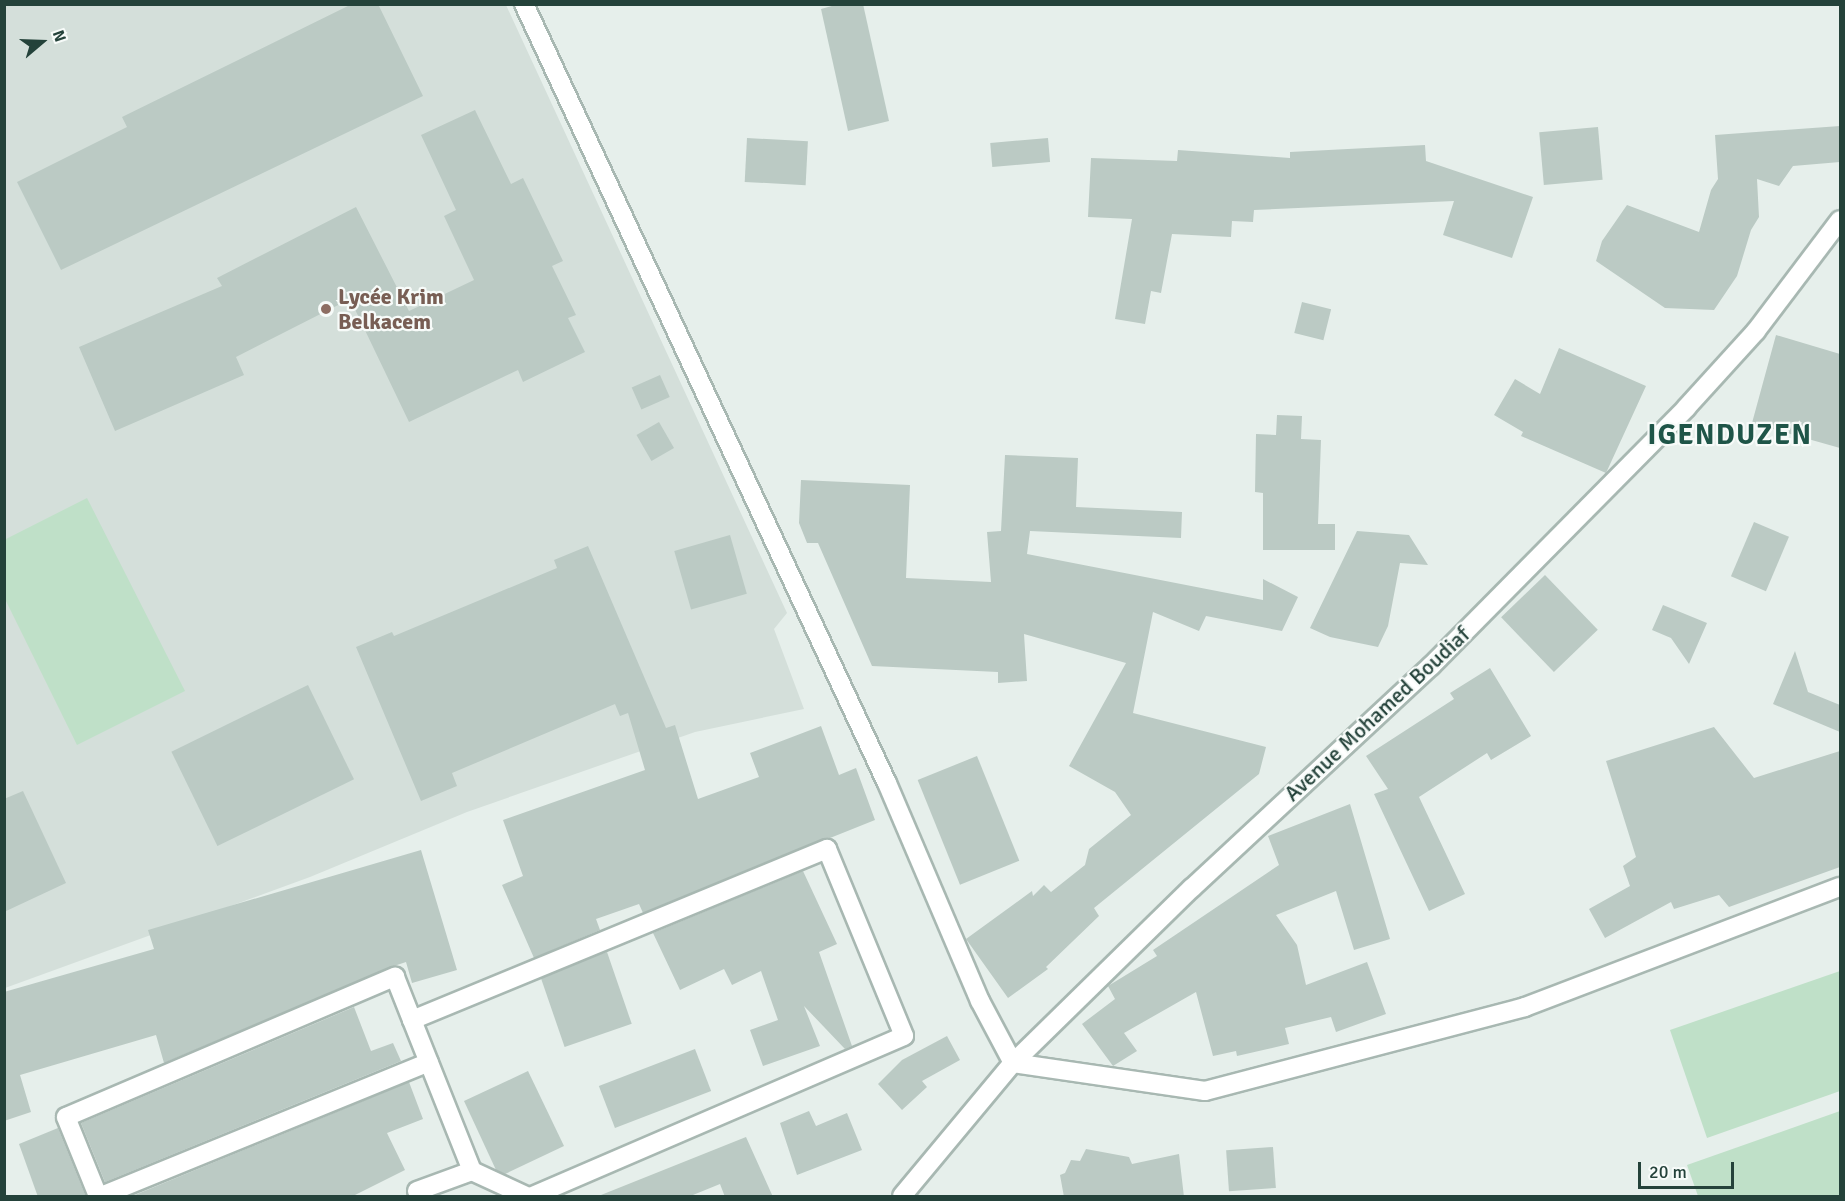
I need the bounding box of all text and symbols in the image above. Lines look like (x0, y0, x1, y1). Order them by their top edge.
north arrow (12, 12, 72, 72)
text: N (48, 28, 70, 45)
place label: Lycée Krim Belkacem (338, 283, 444, 334)
marker: Lycée Krim Belkacem (319, 302, 333, 316)
district label: IGENDUZEN (1647, 418, 1813, 452)
street label: Avenue Mohamed Boudiaf (1279, 621, 1475, 807)
scale bar (1641, 1150, 1737, 1188)
text: 20 m (1649, 1161, 1687, 1183)

